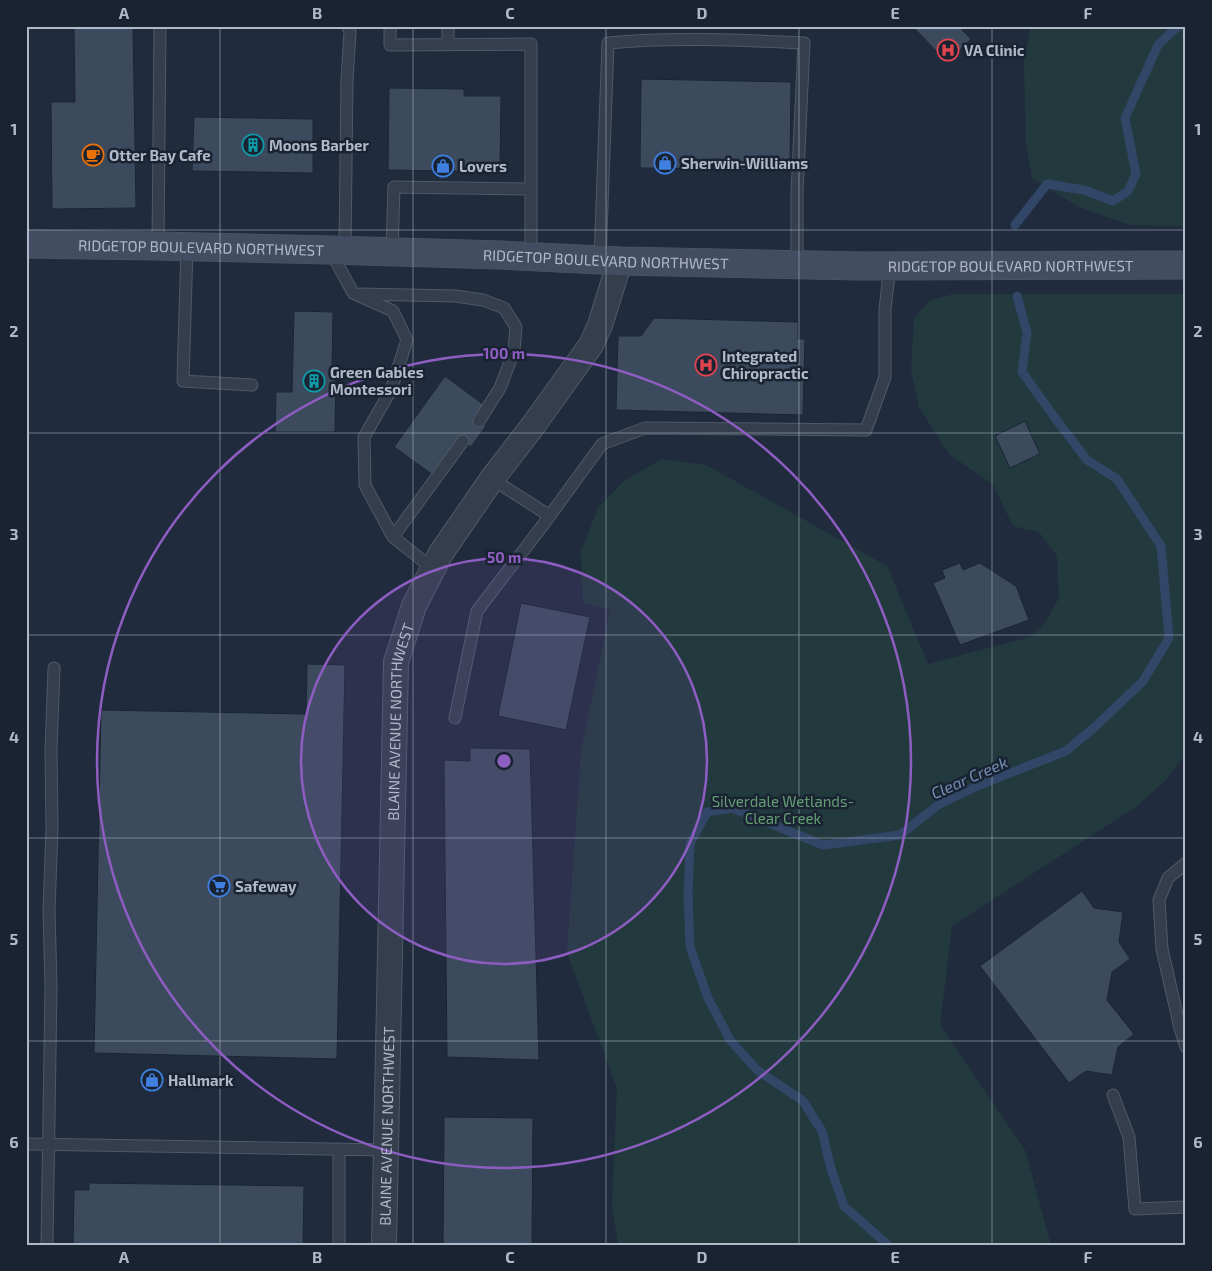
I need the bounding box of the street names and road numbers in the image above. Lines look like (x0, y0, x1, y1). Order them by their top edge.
street label: RIDGETOP BOULEVARD NORTHWEST (78, 236, 324, 259)
street label: RIDGETOP BOULEVARD NORTHWEST (483, 246, 729, 272)
street label: RIDGETOP BOULEVARD NORTHWEST (888, 256, 1134, 275)
street label: BLAINE AVENUE NORTHWEST (384, 620, 417, 821)
street label: BLAINE AVENUE NORTHWEST (375, 1026, 398, 1226)

